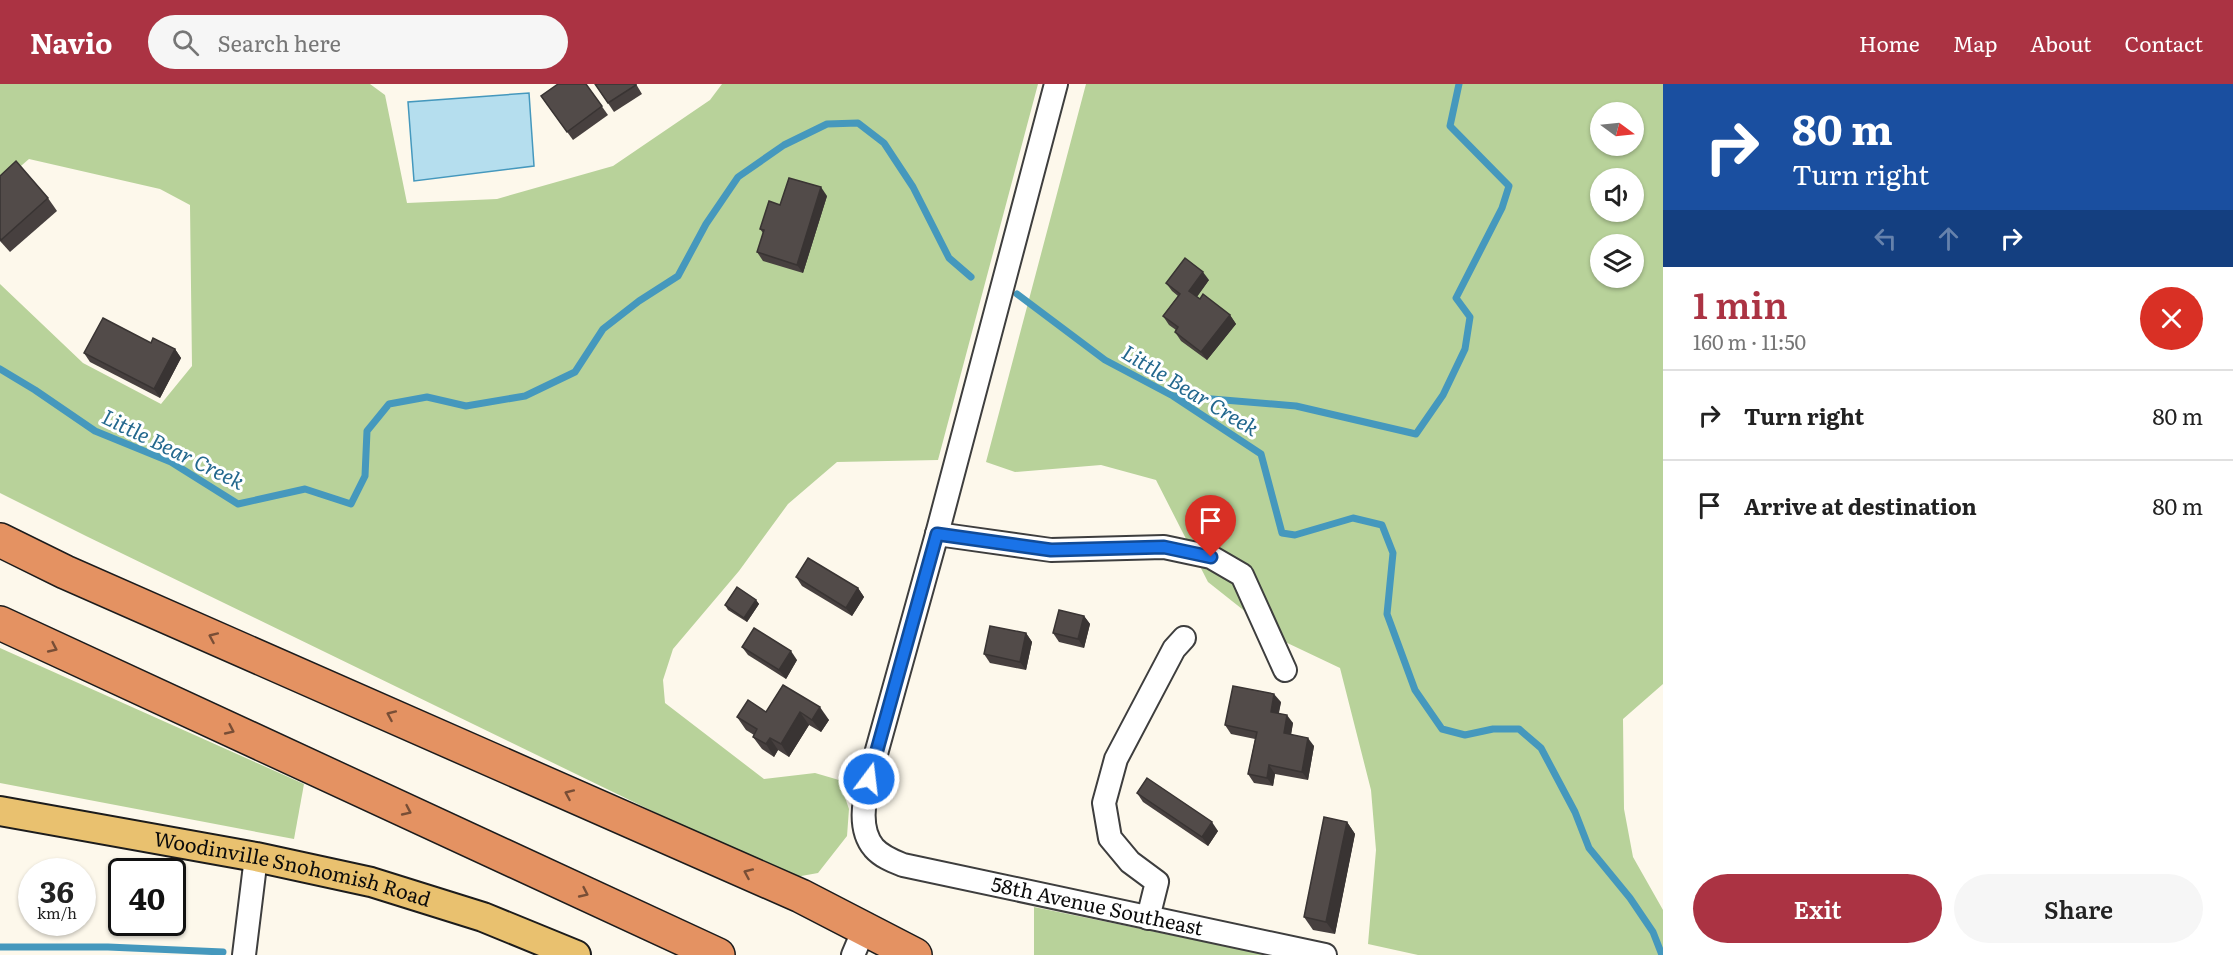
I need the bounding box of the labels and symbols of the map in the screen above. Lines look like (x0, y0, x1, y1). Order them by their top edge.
north arrow (1590, 102, 1644, 156)
water label: Little Bear Creek (1117, 336, 1266, 442)
water label: Little Bear Creek (98, 400, 251, 496)
pin (1185, 495, 1236, 557)
one-way arrow (208, 632, 219, 644)
one-way arrow (47, 640, 58, 652)
one-way arrow (386, 711, 397, 723)
one-way arrow (224, 722, 235, 734)
position arrow (837, 747, 901, 811)
one-way arrow (565, 789, 576, 801)
one-way arrow (401, 804, 412, 816)
street label: Woodinville Snohomish Road (152, 822, 435, 913)
speed limit sign: 40 (108, 858, 186, 936)
street label: 58th Avenue Southeast (989, 867, 1206, 942)
one-way arrow (743, 868, 754, 880)
one-way arrow (578, 886, 589, 898)

